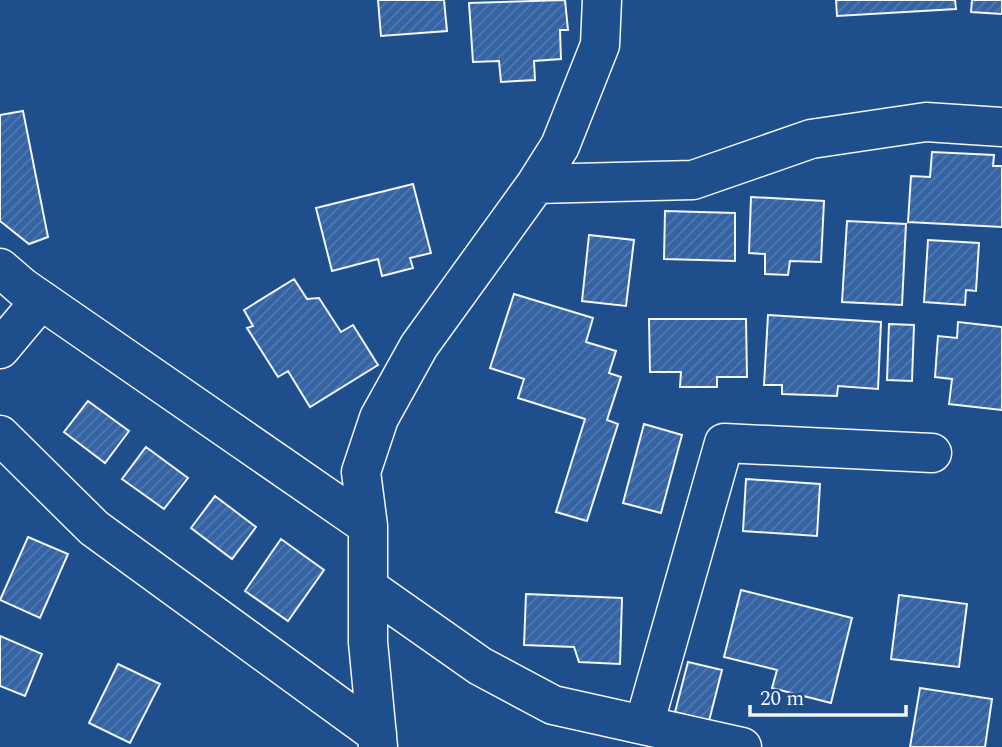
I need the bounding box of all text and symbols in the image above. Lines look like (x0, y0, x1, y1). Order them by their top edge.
scale bar (750, 674, 906, 718)
text: 20 m (760, 683, 804, 715)

